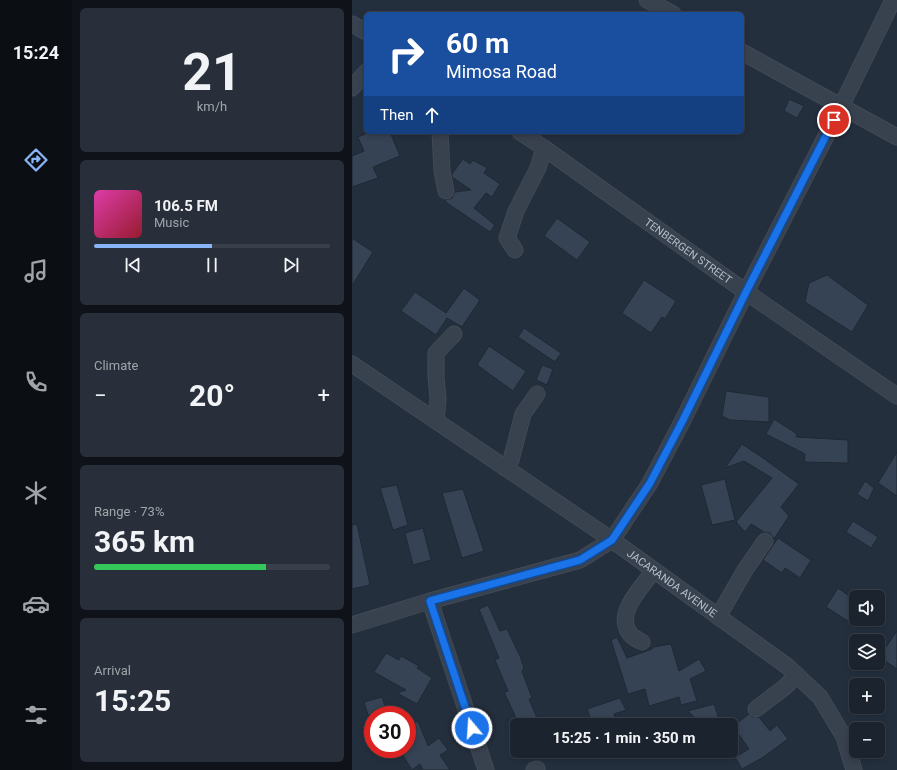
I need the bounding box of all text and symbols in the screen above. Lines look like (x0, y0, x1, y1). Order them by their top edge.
text: 60 m (446, 27, 509, 60)
icon: right (380, 28, 432, 80)
text: 15:24 (13, 42, 59, 63)
text: 21 (182, 42, 242, 103)
text: Mimosa Road (446, 61, 557, 82)
text: km/h (197, 99, 227, 114)
pin (817, 103, 851, 137)
icon: ahead (421, 104, 443, 126)
text: Then (380, 106, 413, 124)
icon: arrive (823, 109, 845, 131)
icon: directions (22, 146, 50, 174)
text: 106.5 FM (154, 197, 218, 215)
text: Music (154, 215, 189, 230)
street label: TENBERGEN STREET (642, 216, 734, 287)
icon: previous (122, 254, 144, 276)
icon: pause (201, 254, 223, 276)
icon: next (280, 254, 302, 276)
icon: music (22, 257, 50, 285)
text: Climate (94, 358, 138, 373)
icon: phone (22, 368, 50, 396)
text: 20° (189, 378, 235, 413)
text: − (94, 383, 107, 408)
text: + (318, 383, 330, 408)
icon: climate (22, 479, 50, 507)
text: Range · 73% (94, 504, 164, 519)
text: 365 km (94, 524, 195, 559)
street label: JACARANDA AVENUE (624, 547, 719, 620)
icon: car (22, 590, 50, 618)
map controls (849, 590, 885, 758)
button: sound (849, 590, 885, 626)
button: layers (849, 634, 885, 670)
text: Arrival (94, 663, 131, 678)
button: + (849, 678, 885, 714)
text: 15:25 (94, 683, 171, 718)
icon: filters (22, 701, 50, 729)
speed limit sign: 30 (364, 706, 416, 758)
position arrow (451, 707, 493, 749)
button: − (849, 722, 885, 758)
text: 15:25 · 1 min · 350 m (553, 729, 695, 747)

